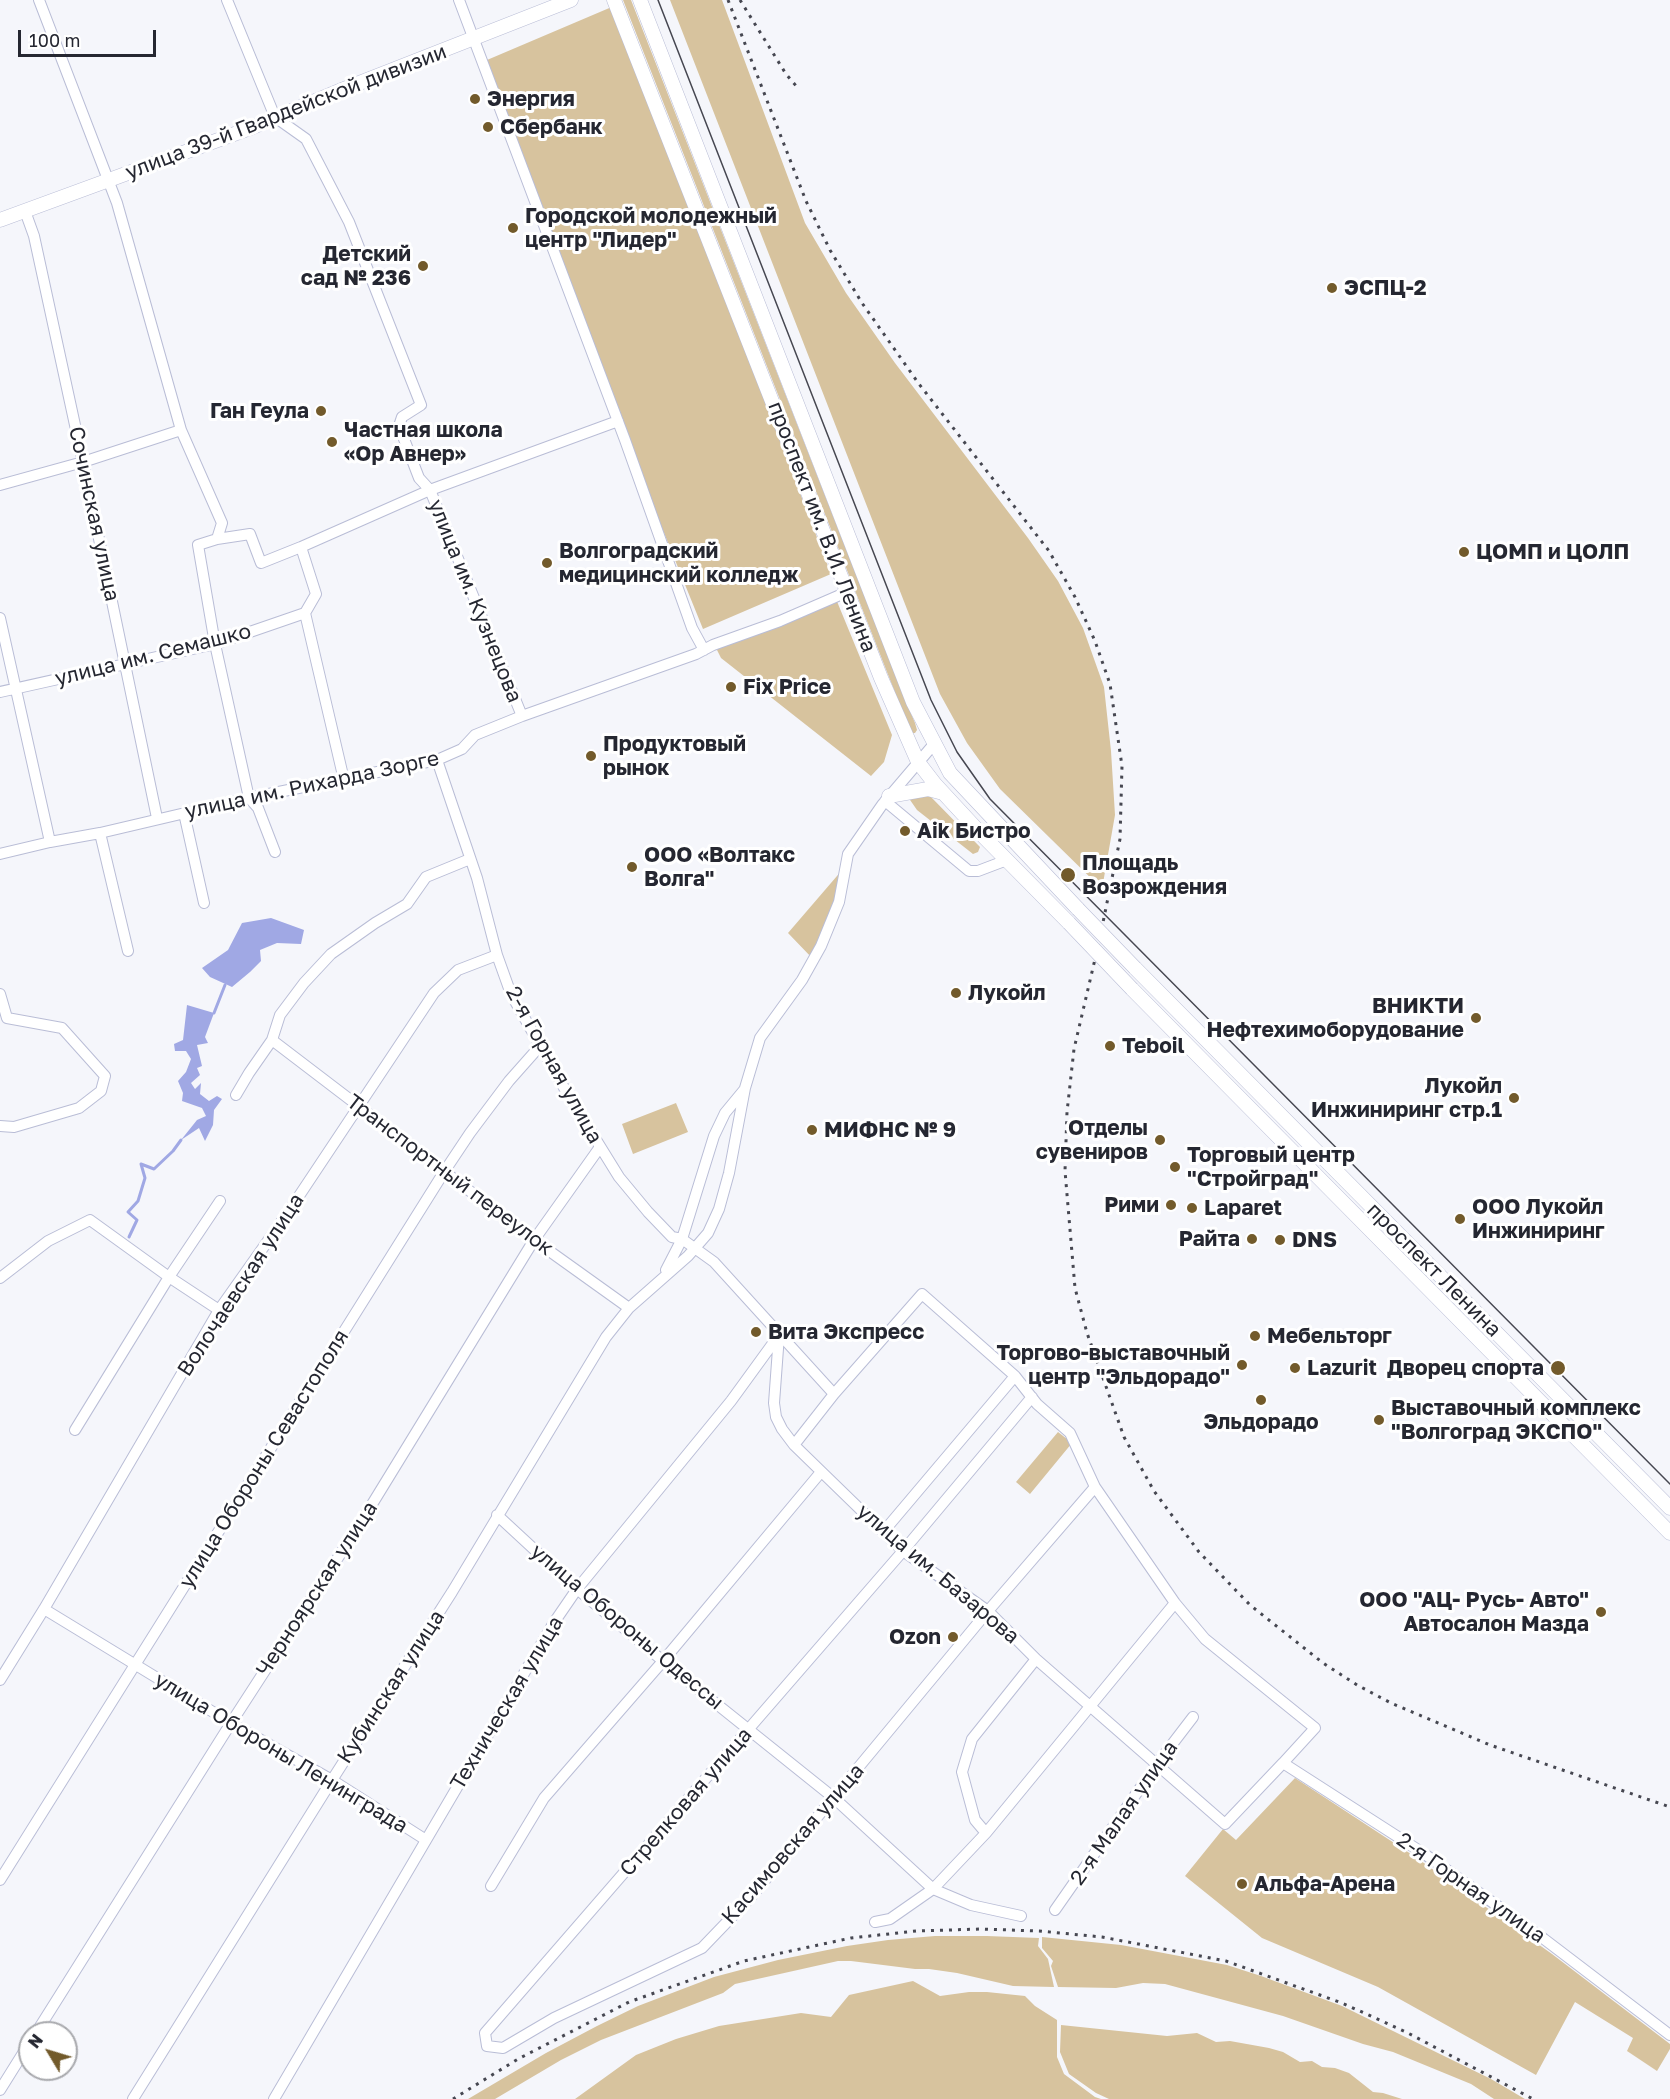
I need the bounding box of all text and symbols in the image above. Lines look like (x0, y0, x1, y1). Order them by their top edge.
scale bar (21, 18, 159, 56)
text: 100 m (29, 29, 80, 51)
street label: улица 39-й Гвардейской дивизии (122, 39, 450, 185)
place label: Энергия (487, 86, 575, 112)
marker: Энергия (468, 92, 482, 106)
place label: Сбербанк (500, 114, 603, 140)
marker: Сбербанк (481, 120, 495, 134)
place label: Городской молодежный центр "Лидер" (525, 203, 777, 253)
marker: Городской молодежный центр "Лидер" (506, 221, 520, 235)
place label: Детский сад № 236 (301, 241, 411, 291)
marker: Детский сад № 236 (416, 259, 430, 273)
place label: ЭСПЦ-2 (1344, 275, 1427, 301)
marker: ЭСПЦ-2 (1325, 281, 1339, 295)
place label: Ган Геула (210, 398, 309, 424)
street label: проспект им. В.И. Ленина (762, 398, 882, 656)
marker: Ган Геула (314, 404, 328, 418)
place label: Частная школа «Ор Авнер» (344, 417, 503, 467)
street label: Сочинская улица (63, 424, 125, 604)
marker: Частная школа «Ор Авнер» (325, 435, 339, 449)
street label: улица им. Кузнецова (423, 496, 527, 706)
place label: Волгоградский медицинский колледж (559, 538, 798, 588)
place label: ЦОМП и ЦОЛП (1476, 539, 1629, 565)
marker: ЦОМП и ЦОЛП (1457, 545, 1471, 559)
marker: Волгоградский медицинский колледж (540, 556, 554, 570)
street label: улица им. Семашко (52, 618, 254, 692)
place label: Fix Price (743, 674, 831, 700)
marker: Fix Price (724, 680, 738, 694)
place label: Продуктовый рынок (603, 731, 746, 781)
street label: улица им. Рихарда Зорге (183, 746, 441, 824)
marker: Продуктовый рынок (584, 749, 598, 763)
place label: Aik Бистро (917, 818, 1031, 844)
marker: Aik Бистро (898, 824, 912, 838)
place label: ООО «Волтакс Волга" (644, 842, 795, 892)
place label: Площадь Возрождения (1082, 850, 1227, 900)
marker: ООО «Волтакс Волга" (625, 860, 639, 874)
marker: Площадь Возрождения (1059, 866, 1077, 884)
place label: Лукойл (968, 980, 1046, 1006)
street label: 2-я Горная улица (500, 982, 608, 1148)
marker: Лукойл (949, 986, 963, 1000)
place label: ВНИКТИ Нефтехимоборудование (1206, 993, 1464, 1043)
marker: ВНИКТИ Нефтехимоборудование (1469, 1011, 1483, 1025)
place label: Teboil (1122, 1033, 1185, 1059)
marker: Teboil (1103, 1039, 1117, 1053)
place label: Лукойл Инжиниринг стр.1 (1311, 1073, 1502, 1123)
street label: Транспортный переулок (342, 1089, 558, 1261)
marker: Лукойл Инжиниринг стр.1 (1507, 1091, 1521, 1105)
place label: Отделы сувениров (1036, 1115, 1148, 1165)
place label: МИФНС № 9 (824, 1117, 956, 1143)
marker: МИФНС № 9 (805, 1123, 819, 1137)
marker: Отделы сувениров (1153, 1133, 1167, 1147)
place label: Торговый центр "Стройград" (1187, 1142, 1355, 1192)
marker: Торговый центр "Стройград" (1168, 1160, 1182, 1174)
street label: Волочаевская улица (172, 1189, 310, 1381)
place label: Рими (1104, 1192, 1159, 1218)
place label: ООО Лукойл Инжиниринг (1472, 1194, 1605, 1244)
place label: Laparet (1204, 1195, 1282, 1221)
marker: Рими (1164, 1198, 1178, 1212)
street label: проспект Ленина (1362, 1198, 1506, 1342)
marker: Laparet (1185, 1201, 1199, 1215)
marker: ООО Лукойл Инжиниринг (1453, 1212, 1467, 1226)
place label: Райта (1179, 1226, 1240, 1252)
place label: DNS (1292, 1227, 1337, 1253)
marker: Райта (1245, 1232, 1259, 1246)
marker: DNS (1273, 1233, 1287, 1247)
place label: Вита Экспресс (768, 1319, 924, 1345)
place label: Мебельторг (1267, 1323, 1392, 1349)
street label: улица Обороны Севастополя (174, 1325, 354, 1593)
marker: Вита Экспресс (749, 1325, 763, 1339)
marker: Мебельторг (1248, 1329, 1262, 1343)
place label: Торгово-выставочный центр "Эльдорадо" (996, 1340, 1230, 1390)
place label: Lazurit (1307, 1355, 1377, 1381)
place label: Дворец спорта (1387, 1355, 1544, 1381)
marker: Торгово-выставочный центр "Эльдорадо" (1235, 1358, 1249, 1372)
marker: Дворец спорта (1549, 1359, 1567, 1377)
marker: Lazurit (1288, 1361, 1302, 1375)
marker: Эльдорадо (1254, 1393, 1268, 1407)
place label: Выставочный комплекс "Волгоград ЭКСПО" (1391, 1395, 1641, 1445)
place label: Эльдорадо (1203, 1409, 1319, 1435)
marker: Выставочный комплекс "Волгоград ЭКСПО" (1372, 1413, 1386, 1427)
street label: Черноярская улица (251, 1497, 383, 1681)
street label: улица им. Базарова (852, 1499, 1024, 1649)
street label: улица Обороны Одессы (525, 1539, 729, 1715)
place label: ООО "АЦ- Русь- Авто" Автосалон Мазда (1359, 1587, 1589, 1637)
marker: ООО "АЦ- Русь- Авто" Автосалон Мазда (1594, 1605, 1608, 1619)
street label: Кубинская улица (332, 1606, 450, 1768)
street label: Техническая улица (445, 1612, 569, 1794)
place label: Ozon (889, 1624, 941, 1650)
marker: Ozon (946, 1630, 960, 1644)
street label: улица Обороны Ленинграда (150, 1667, 412, 1839)
street label: Стрелковая улица (615, 1723, 757, 1881)
street label: 2-я Малая улица (1065, 1736, 1183, 1890)
street label: Касимовская улица (717, 1759, 869, 1929)
street label: 2-я Горная улица (1392, 1827, 1550, 1949)
place label: Альфа-Арена (1254, 1871, 1395, 1897)
marker: Альфа-Арена (1235, 1877, 1249, 1891)
north arrow (18, 2021, 78, 2081)
text: N (24, 2030, 47, 2052)

